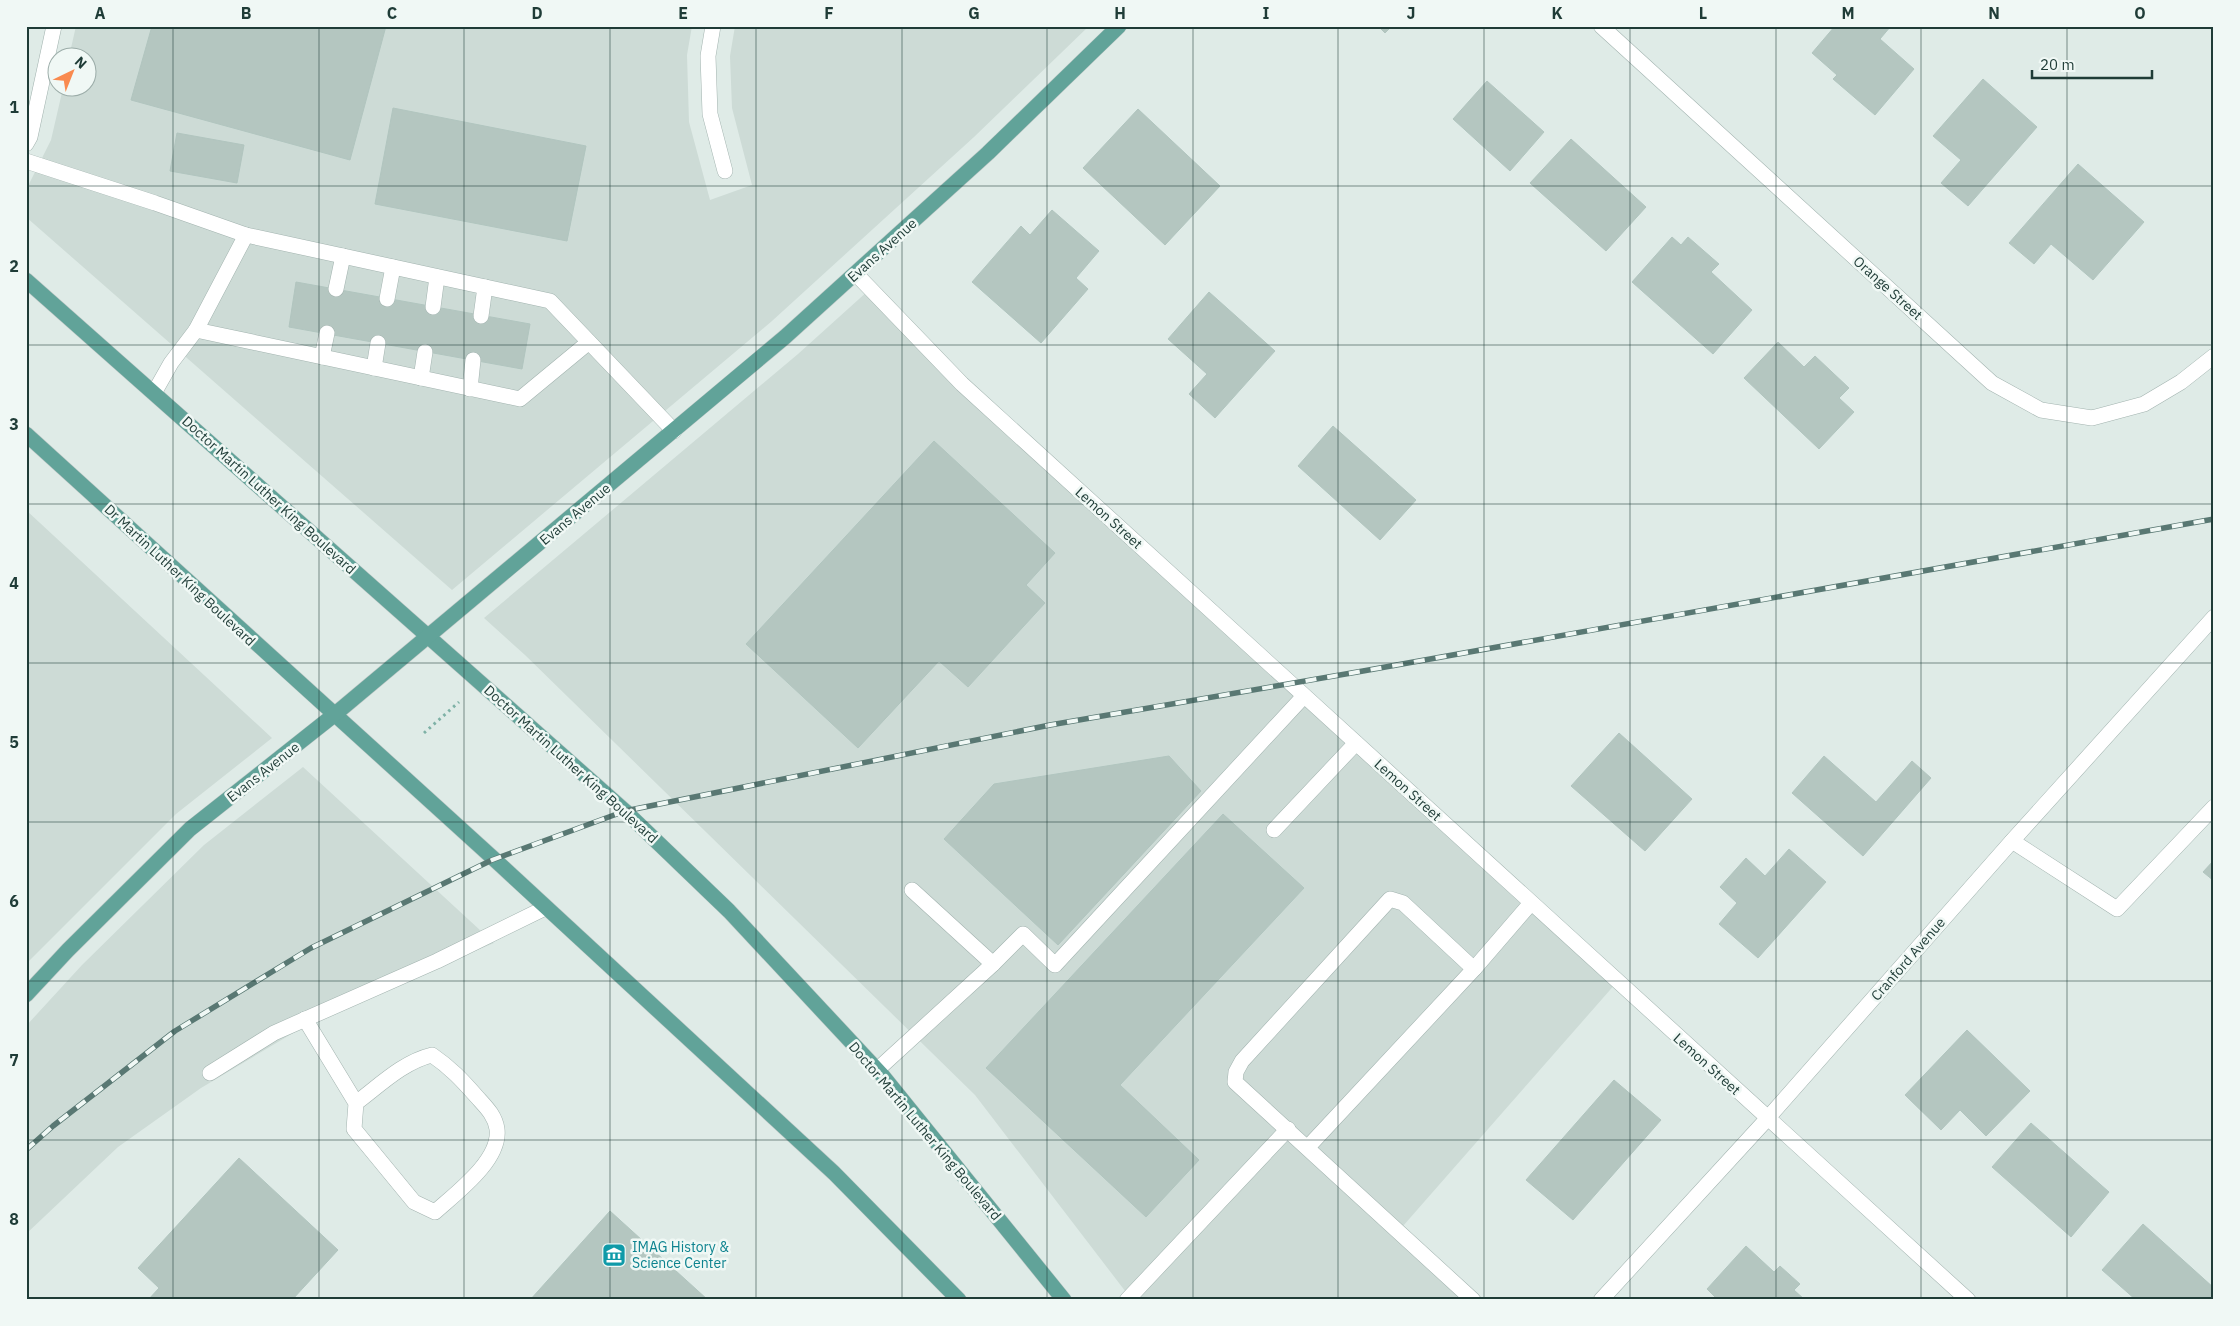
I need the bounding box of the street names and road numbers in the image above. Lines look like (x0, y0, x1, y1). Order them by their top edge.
street label: Evans Avenue (844, 214, 921, 286)
street label: Orange Street (1850, 252, 1926, 324)
street label: Doctor Martin Luther King Boulevard (178, 412, 360, 578)
street label: Evans Avenue (536, 479, 614, 549)
street label: Lemon Street (1072, 483, 1146, 553)
street label: Dr Martin Luther King Boulevard (101, 500, 259, 650)
street label: Doctor Martin Luther King Boulevard (480, 681, 662, 847)
street label: Evans Avenue (223, 738, 303, 806)
street label: Lemon Street (1371, 755, 1445, 825)
street label: Cranford Avenue (1867, 913, 1949, 1004)
street label: Lemon Street (1670, 1029, 1744, 1099)
street label: Doctor Martin Luther King Boulevard (845, 1038, 1005, 1224)

